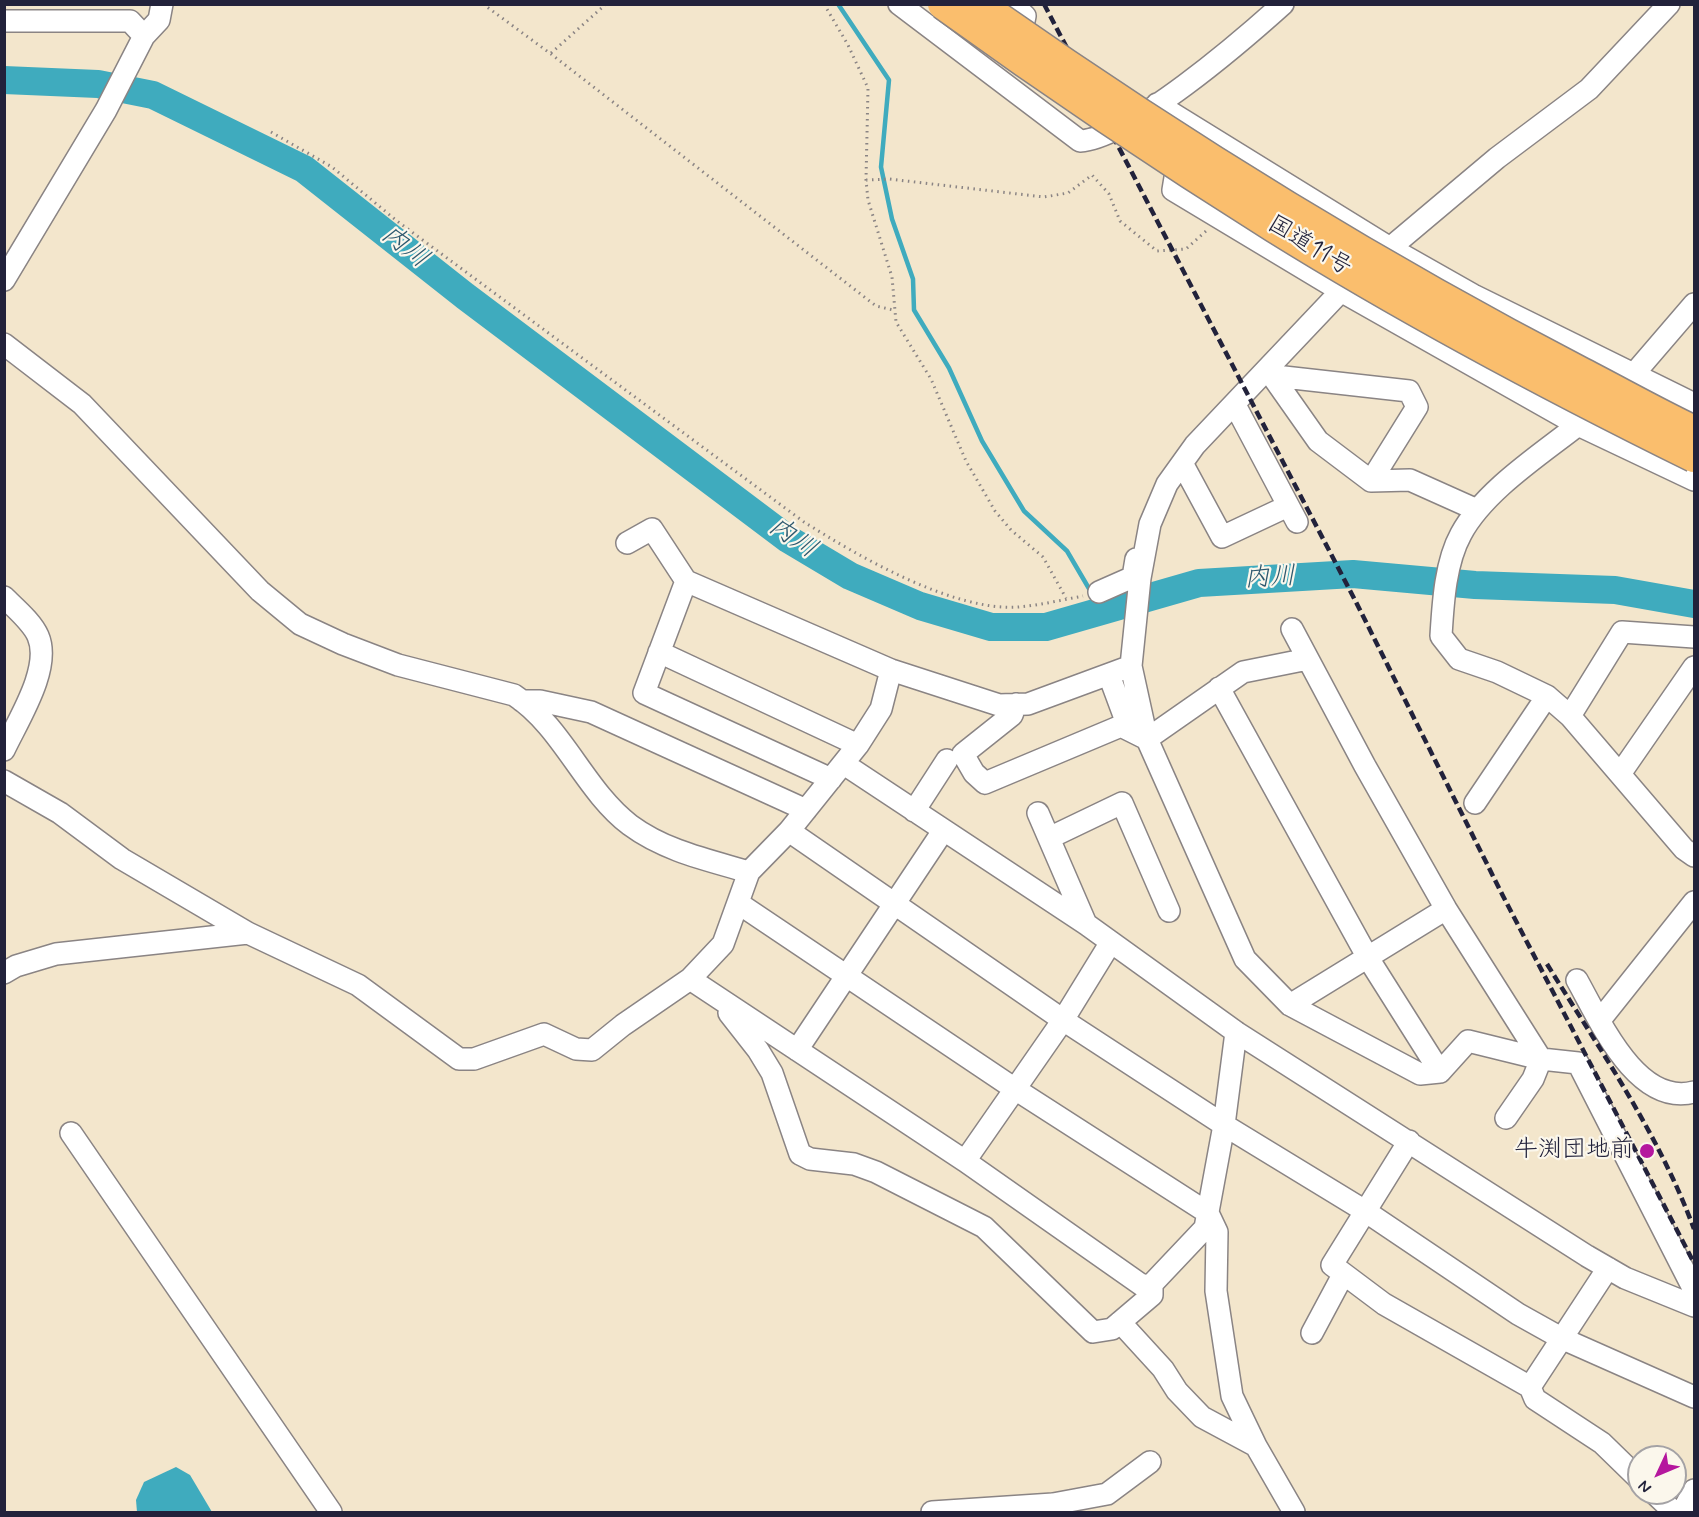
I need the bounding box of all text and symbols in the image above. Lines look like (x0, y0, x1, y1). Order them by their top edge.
street label: 国道11号 (1262, 211, 1356, 283)
water label: 内川 (374, 220, 434, 276)
water label: 内川 (762, 512, 822, 566)
water label: 内川 (1243, 562, 1297, 596)
place label: 牛渕団地前 (1514, 1137, 1634, 1165)
marker: 牛渕団地前 (1638, 1142, 1656, 1160)
north arrow (1627, 1445, 1687, 1505)
text: N (1634, 1475, 1656, 1498)

